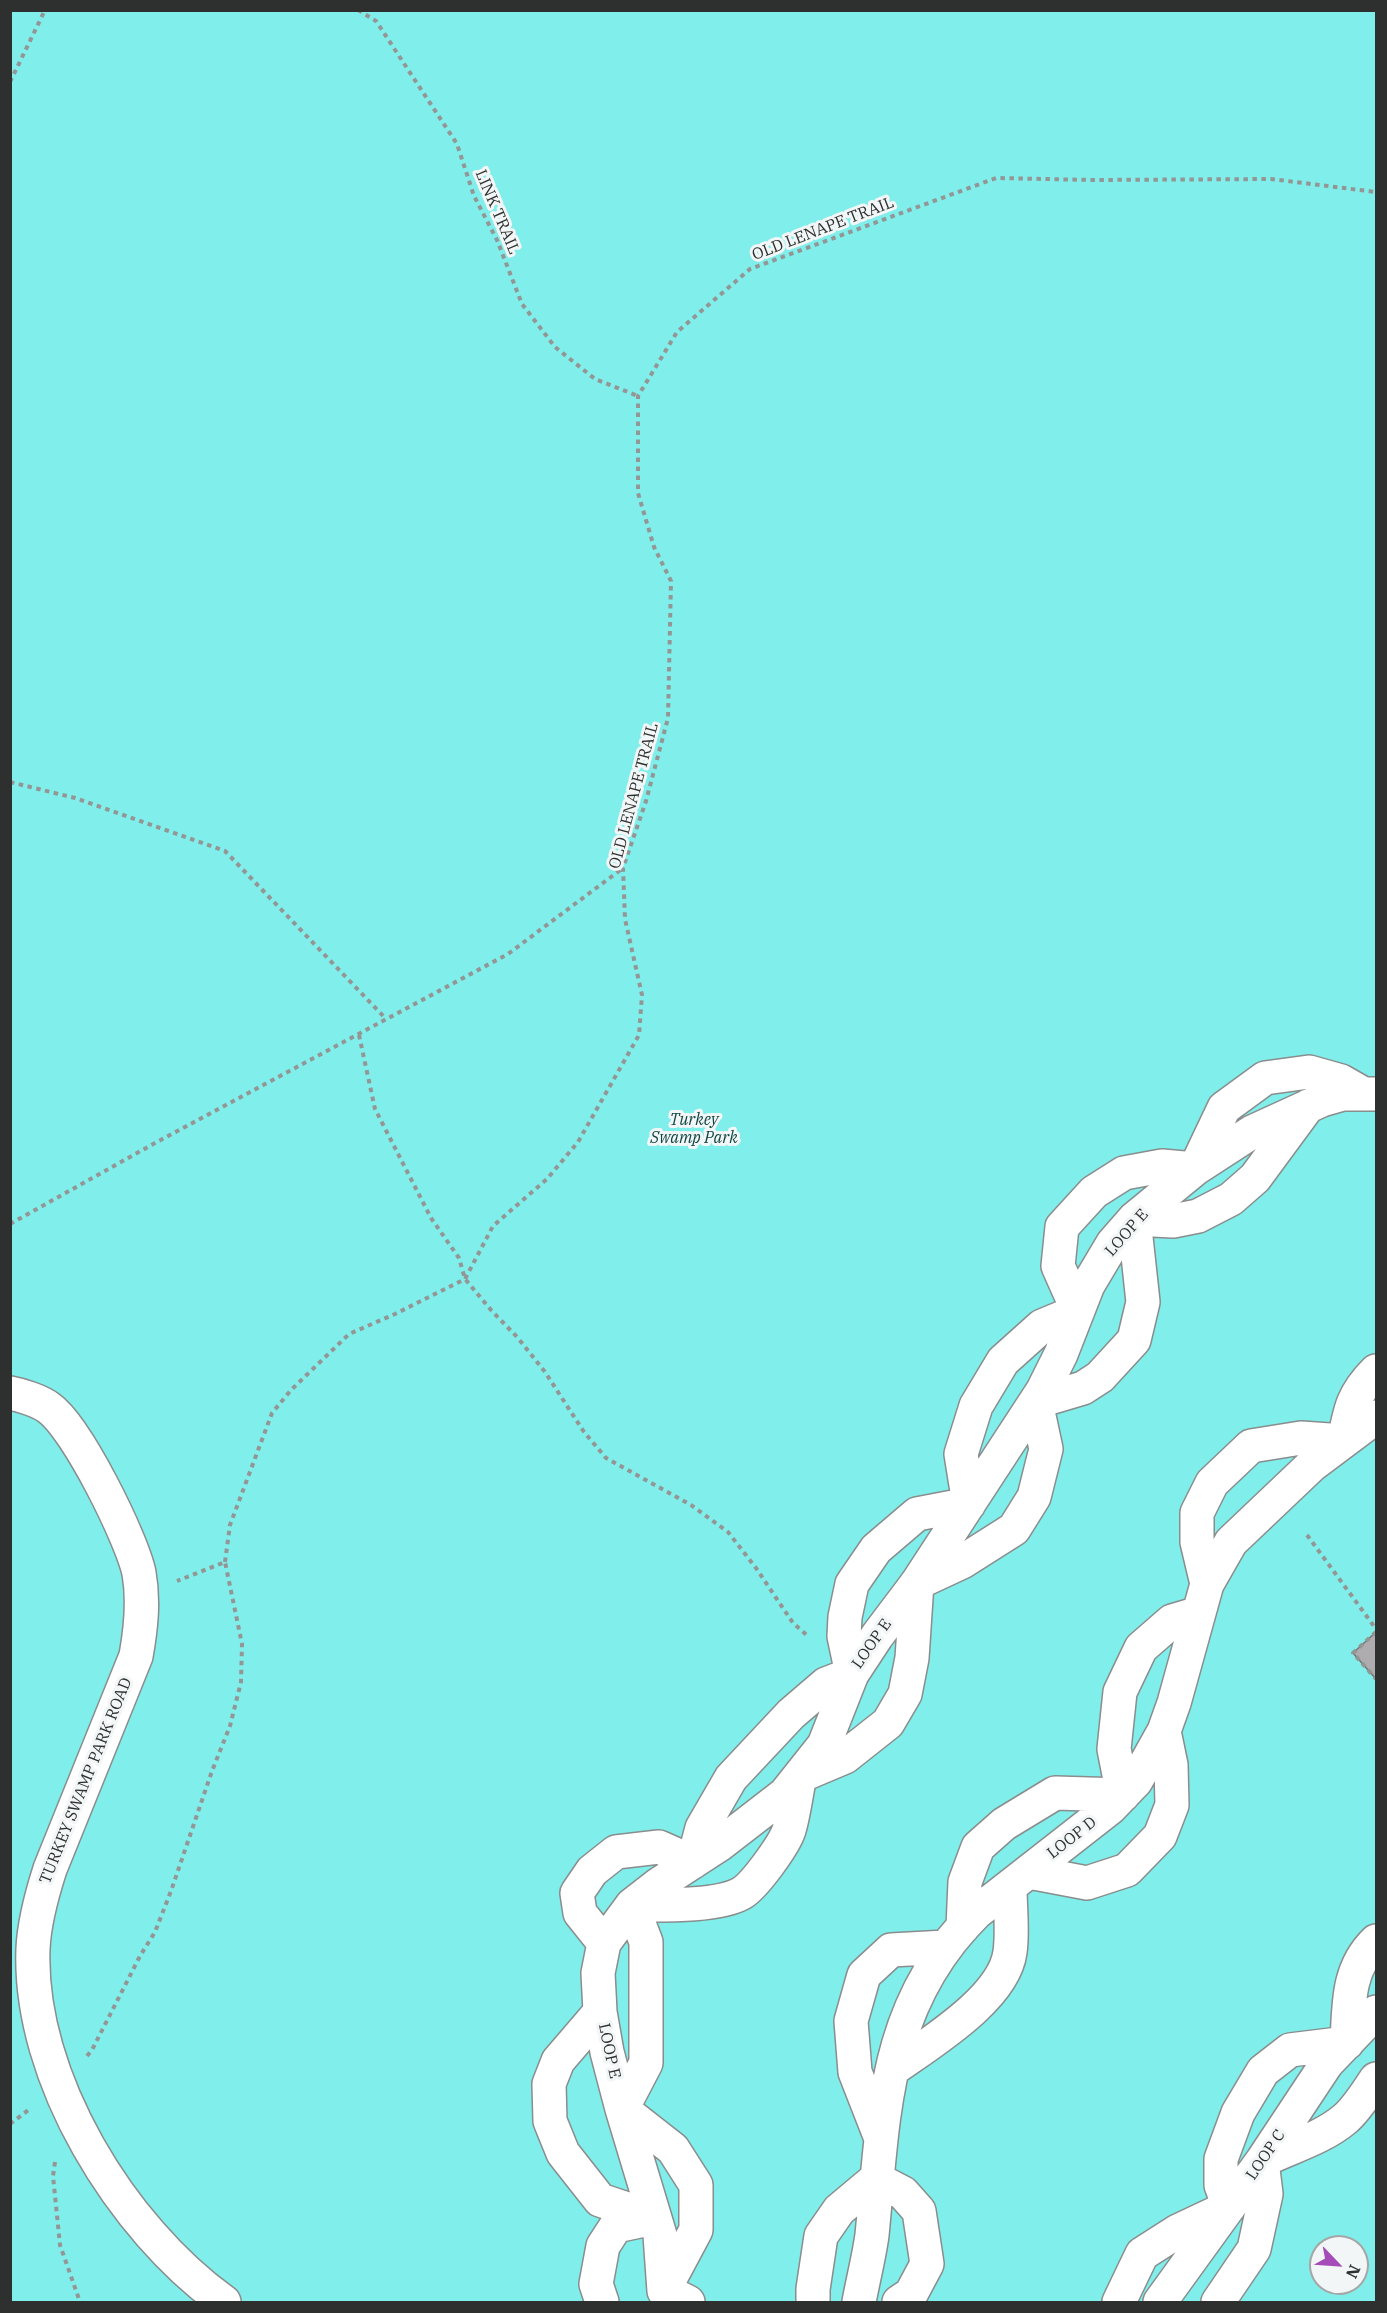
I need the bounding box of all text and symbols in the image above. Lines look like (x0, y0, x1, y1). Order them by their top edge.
street label: LINK TRAIL (471, 167, 523, 257)
street label: OLD LENAPE TRAIL (749, 193, 897, 265)
street label: OLD LENAPE TRAIL (605, 721, 663, 871)
park label: Turkey Swamp Park (650, 1110, 738, 1148)
street label: LOOP E (1101, 1205, 1153, 1261)
street label: LOOP E (848, 1615, 896, 1673)
street label: TURKEY SWAMP PARK ROAD (36, 1675, 136, 1887)
street label: LOOP D (1043, 1813, 1101, 1863)
street label: LOOP E (594, 2021, 624, 2081)
street label: LOOP C (1242, 2126, 1290, 2184)
north arrow (1309, 2235, 1369, 2295)
text: N (1342, 2262, 1365, 2282)

